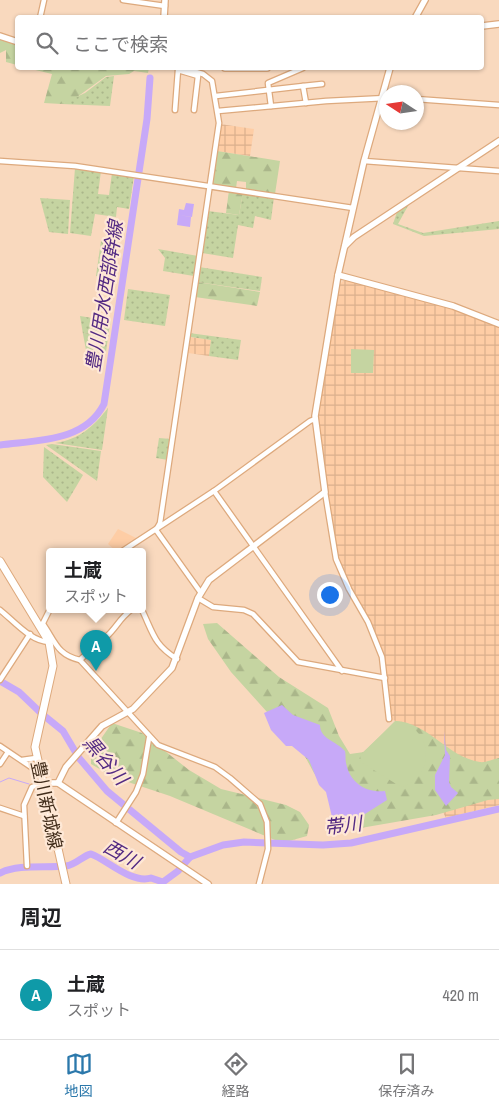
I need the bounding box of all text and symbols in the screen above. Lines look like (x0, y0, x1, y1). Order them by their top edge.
search box (15, 15, 484, 70)
icon: search (33, 29, 61, 57)
text: ここで検索 (73, 31, 168, 57)
north arrow (379, 85, 424, 130)
water label: 豊川用水西部幹線 (79, 217, 129, 373)
popup (46, 548, 146, 613)
text: 土蔵 (64, 557, 102, 583)
your location (317, 582, 343, 608)
text: スポット (64, 585, 128, 607)
pin: A (80, 630, 112, 671)
water label: 黒谷川 (78, 730, 136, 792)
street label: 豊川新城線 (25, 758, 69, 852)
water label: 帯川 (323, 810, 365, 840)
water label: 西川 (99, 833, 147, 876)
text: 周辺 (20, 903, 62, 932)
text: 土蔵 (67, 971, 105, 997)
text: A (31, 984, 41, 1006)
text: 420 m (443, 984, 479, 1006)
text: スポット (67, 999, 131, 1021)
tab: 地図 (65, 1050, 93, 1100)
tab: 経路 (222, 1050, 250, 1100)
tab: 保存済み (379, 1050, 435, 1100)

